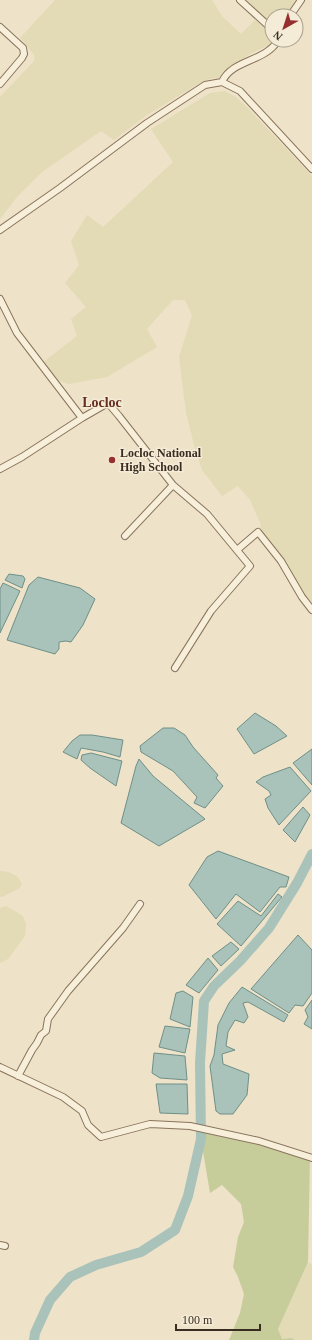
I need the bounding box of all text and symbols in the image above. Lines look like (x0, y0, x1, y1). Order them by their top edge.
north arrow (264, 8, 304, 48)
text: N (271, 29, 285, 43)
district label: Locloc (82, 395, 122, 410)
place label: Locloc National High School (120, 446, 202, 474)
marker: Locloc National High School (107, 455, 117, 465)
scale bar (176, 1306, 260, 1332)
text: 100 m (182, 1313, 213, 1327)

